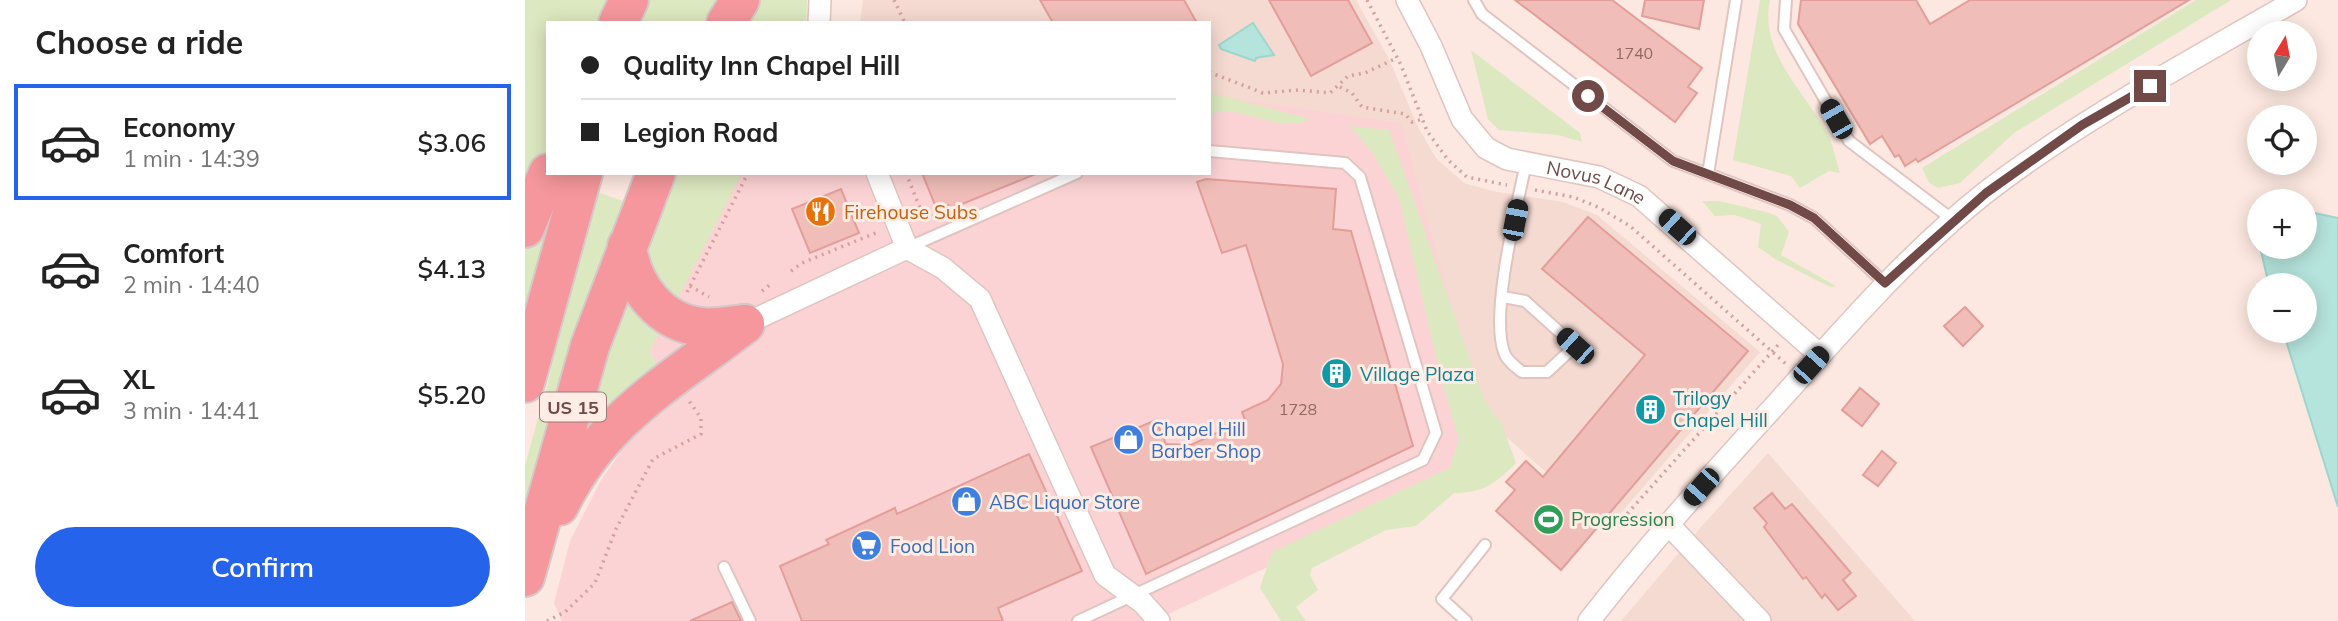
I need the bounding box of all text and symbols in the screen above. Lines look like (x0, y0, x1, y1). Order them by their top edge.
north arrow (2247, 21, 2317, 91)
map controls (2247, 21, 2317, 343)
text: Choose a ride (35, 22, 243, 62)
house number: 1740 (1615, 43, 1653, 63)
text: Quality Inn Chapel Hill (623, 49, 900, 82)
route end (2134, 70, 2166, 102)
route start (1572, 80, 1604, 112)
car (1817, 96, 1856, 142)
button: locate (2247, 105, 2317, 175)
icon: car (39, 111, 102, 174)
text: Economy (123, 111, 235, 144)
text: Legion Road (623, 116, 778, 149)
text: $3.06 (417, 126, 486, 159)
text: 1 min · 14:39 (123, 144, 260, 173)
street label: Novus Lane (1545, 155, 1652, 209)
button: + (2247, 189, 2317, 259)
restaurant icon: Firehouse Subs (804, 195, 838, 229)
car (1501, 197, 1530, 243)
place label: Firehouse Subs (844, 200, 978, 224)
car (1655, 205, 1700, 249)
icon: car (39, 237, 102, 300)
text: Comfort (123, 237, 224, 270)
text: $4.13 (417, 252, 486, 285)
text: 2 min · 14:40 (123, 270, 260, 299)
button: − (2247, 273, 2317, 343)
car (1553, 324, 1598, 368)
car (1790, 342, 1833, 388)
building icon: Village Plaza (1320, 357, 1354, 391)
place label: Village Plaza (1360, 362, 1474, 386)
icon: car (39, 363, 102, 426)
text: XL (123, 363, 155, 396)
text: $5.20 (417, 378, 486, 411)
place label: Trilogy Chapel Hill (1673, 386, 1768, 432)
building icon: Trilogy Chapel Hill (1633, 392, 1667, 426)
road number: US 15 (540, 393, 606, 422)
text: 3 min · 14:41 (123, 396, 260, 425)
house number: 1728 (1279, 399, 1317, 419)
place label: Chapel Hill Barber Shop (1151, 417, 1261, 463)
shop icon: Chapel Hill Barber Shop (1111, 423, 1145, 457)
car (1680, 464, 1723, 510)
shop icon: ABC Liquor Store (949, 485, 983, 519)
place label: ABC Liquor Store (989, 490, 1140, 514)
sports icon: Progression (1531, 502, 1565, 536)
place label: Progression (1571, 507, 1675, 531)
button: Confirm (35, 527, 490, 607)
supermarket icon: Food Lion (850, 529, 884, 563)
place label: Food Lion (890, 534, 975, 558)

